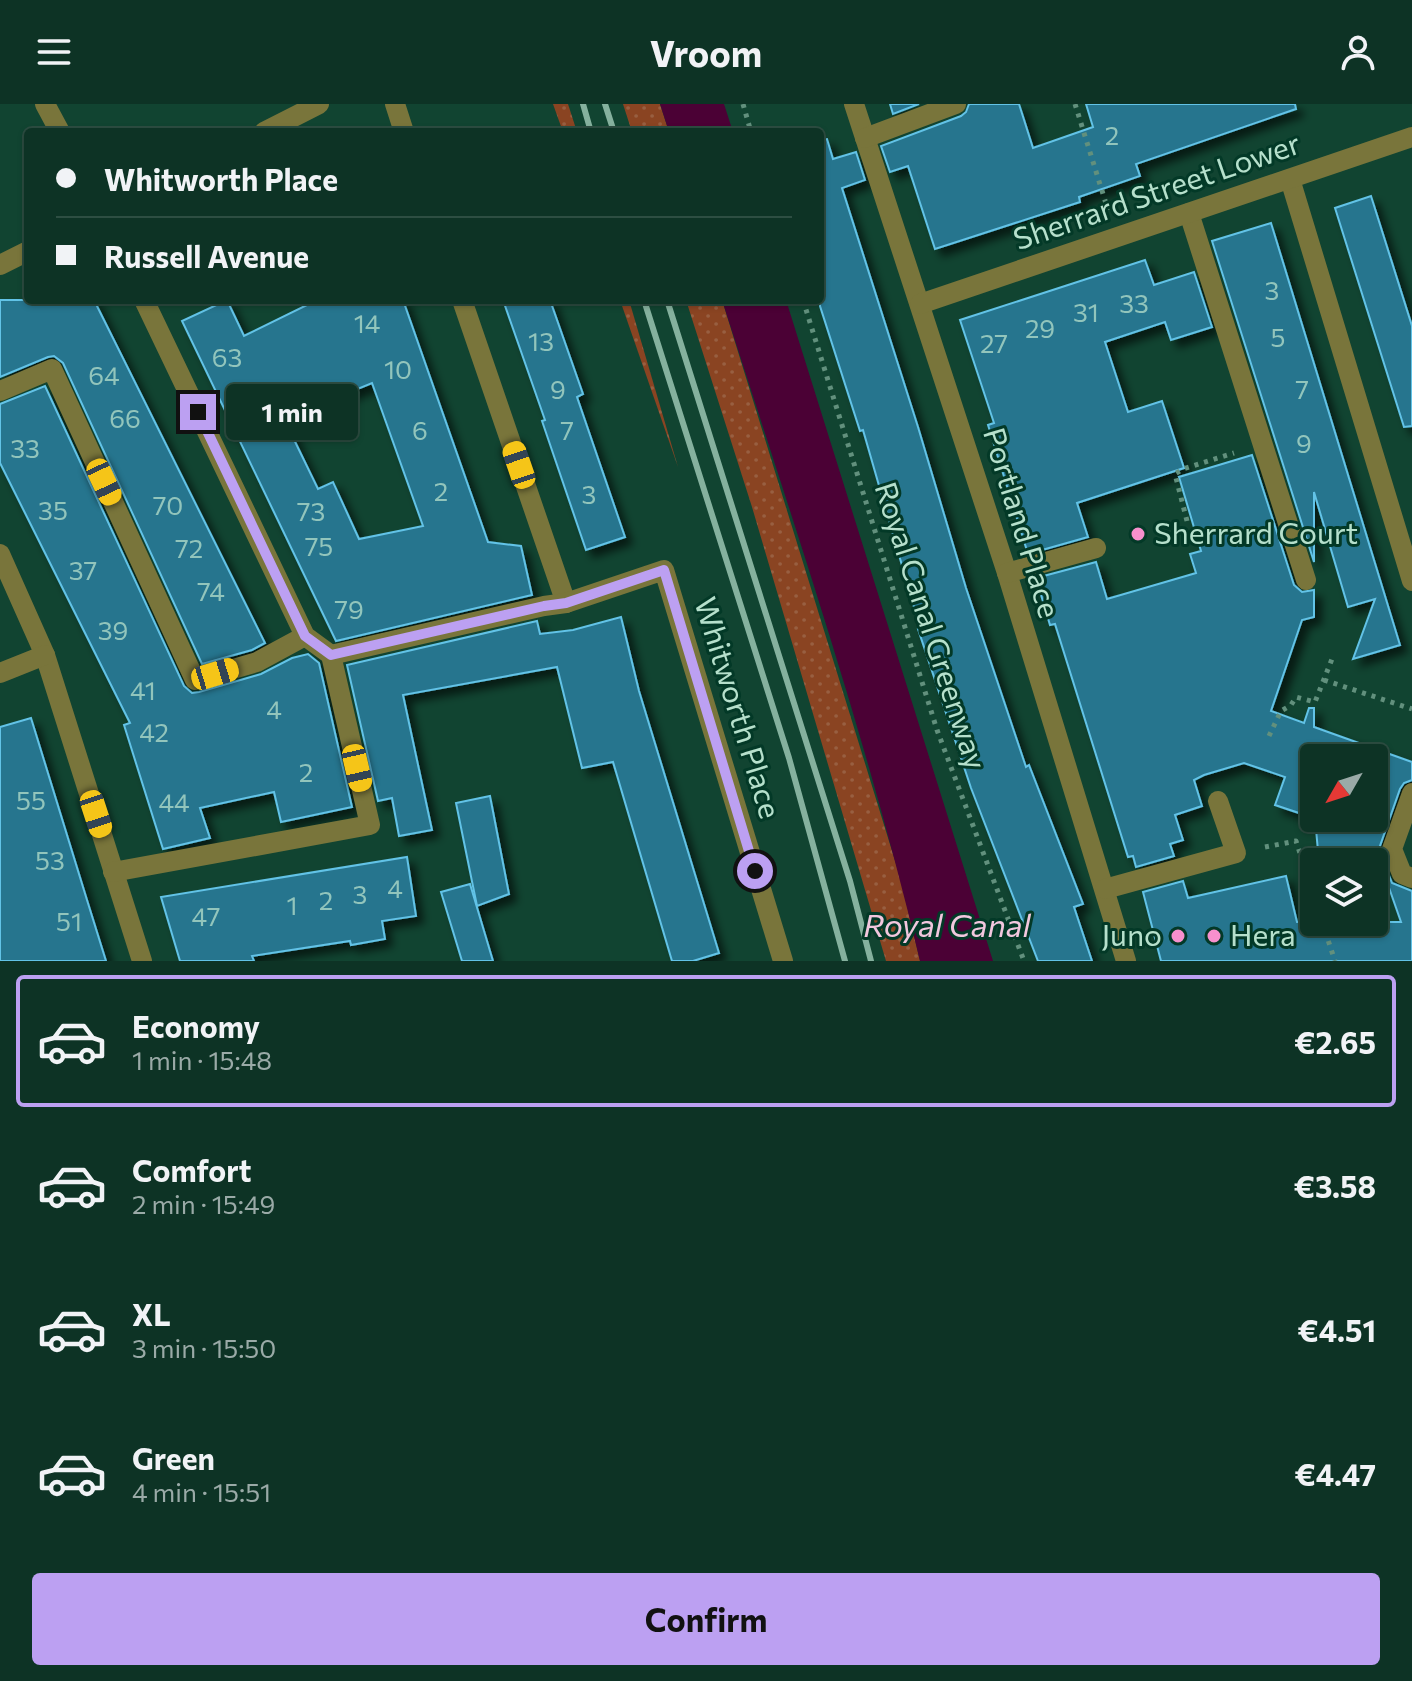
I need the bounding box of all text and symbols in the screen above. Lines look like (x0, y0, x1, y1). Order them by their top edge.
icon: menu (32, 30, 76, 74)
text: Vroom (650, 30, 762, 74)
icon: person (1336, 30, 1380, 74)
house number: 2 (1105, 119, 1119, 150)
street label: Sherrard Street Lower (1008, 123, 1304, 256)
text: Whitworth Place (104, 160, 338, 197)
text: Russell Avenue (104, 237, 309, 274)
house number: 3 (1265, 274, 1279, 305)
house number: 33 (1119, 287, 1149, 318)
house number: 31 (1073, 296, 1099, 327)
house number: 14 (354, 307, 380, 338)
house number: 29 (1025, 312, 1055, 343)
house number: 5 (1271, 321, 1285, 352)
house number: 13 (528, 325, 554, 356)
house number: 27 (980, 327, 1008, 358)
house number: 63 (212, 341, 242, 372)
house number: 10 (384, 353, 412, 384)
house number: 64 (88, 359, 120, 390)
house number: 9 (550, 373, 566, 404)
house number: 7 (1295, 373, 1309, 404)
callout: 1 min (226, 384, 358, 440)
route end (180, 394, 216, 430)
text: 1 min (261, 396, 323, 427)
house number: 66 (109, 402, 141, 433)
house number: 6 (412, 414, 428, 445)
house number: 7 (560, 414, 574, 445)
street label: Portland Place (977, 423, 1070, 622)
house number: 9 (1296, 427, 1312, 458)
house number: 33 (10, 432, 40, 463)
car (500, 438, 538, 492)
car (83, 455, 125, 509)
house number: 2 (434, 475, 448, 506)
street label: Royal Canal Greenway (868, 477, 996, 774)
house number: 3 (582, 478, 596, 509)
house number: 70 (153, 489, 183, 520)
house number: 35 (38, 494, 68, 525)
house number: 73 (297, 495, 325, 526)
place label: Sherrard Court (1154, 513, 1358, 550)
marker: Sherrard Court (1129, 525, 1147, 543)
house number: 75 (305, 530, 333, 561)
house number: 72 (175, 532, 203, 563)
house number: 37 (69, 554, 97, 585)
house number: 74 (197, 575, 225, 606)
street label: Whitworth Place (688, 592, 791, 822)
house number: 79 (334, 593, 364, 624)
house number: 39 (98, 614, 128, 645)
car (189, 656, 241, 692)
house number: 41 (130, 674, 156, 705)
house number: 4 (266, 693, 282, 724)
house number: 42 (139, 716, 169, 747)
car (340, 742, 374, 794)
north arrow (1300, 744, 1388, 832)
map controls (1300, 744, 1388, 936)
house number: 2 (299, 756, 313, 787)
house number: 55 (16, 784, 46, 815)
house number: 44 (158, 786, 190, 817)
car (77, 787, 115, 841)
house number: 53 (35, 844, 65, 875)
button: layers (1300, 848, 1388, 936)
route start (737, 853, 773, 889)
house number: 4 (387, 872, 403, 903)
house number: 3 (353, 878, 367, 909)
house number: 2 (319, 884, 333, 915)
house number: 1 (286, 889, 298, 920)
house number: 47 (192, 900, 220, 931)
water label: Royal Canal (863, 904, 1032, 944)
house number: 51 (56, 905, 82, 936)
place label: Juno (1101, 915, 1162, 952)
place label: Hera (1230, 915, 1296, 952)
marker: Juno (1169, 927, 1187, 945)
marker: Hera (1205, 927, 1223, 945)
icon: car (36, 1005, 108, 1077)
text: Economy (132, 1007, 260, 1044)
text: €2.65 (1294, 1023, 1376, 1060)
text: 1 min · 15:48 (132, 1044, 272, 1075)
icon: car (36, 1149, 108, 1221)
text: Comfort (132, 1151, 251, 1188)
text: €3.58 (1294, 1167, 1376, 1204)
text: 2 min · 15:49 (132, 1188, 275, 1219)
icon: car (36, 1293, 108, 1365)
text: XL (132, 1295, 171, 1332)
text: €4.51 (1298, 1311, 1376, 1348)
text: 3 min · 15:50 (132, 1332, 276, 1363)
icon: car (36, 1437, 108, 1509)
text: Green (132, 1439, 215, 1476)
text: €4.47 (1295, 1455, 1376, 1492)
text: 4 min · 15:51 (132, 1476, 271, 1507)
button: Confirm (32, 1573, 1380, 1665)

